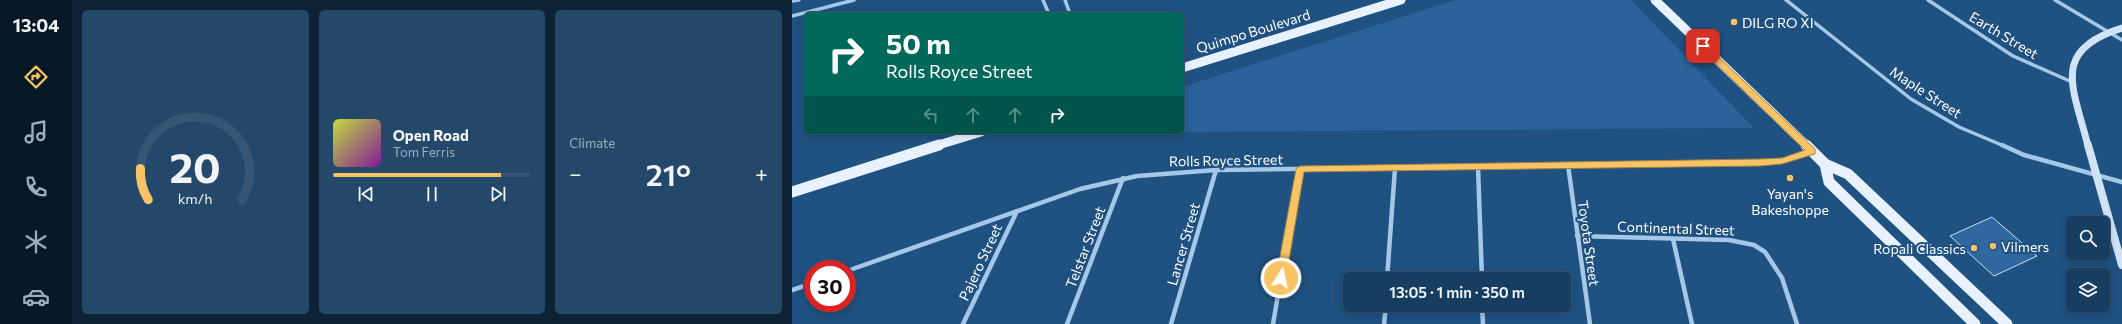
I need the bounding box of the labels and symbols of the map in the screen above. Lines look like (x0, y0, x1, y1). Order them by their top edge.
street label: Quimpo Boulevard (1194, 6, 1312, 56)
street label: Earth Street (1967, 8, 2042, 62)
place label: DILG RO XI (1742, 14, 1814, 31)
marker: DILG RO XI (1729, 17, 1739, 27)
pin (1686, 29, 1720, 63)
street label: Maple Street (1887, 63, 1965, 122)
street label: Rolls Royce Street (1169, 151, 1283, 169)
marker: Yayan's Bakeshoppe (1785, 173, 1795, 183)
place label: Yayan's Bakeshoppe (1751, 185, 1829, 218)
street label: Toyota Street (1575, 199, 1603, 287)
street label: Lancer Street (1163, 200, 1203, 287)
street label: Telstar Street (1062, 204, 1108, 290)
street label: Continental Street (1617, 217, 1735, 239)
street label: Pajero Street (955, 221, 1005, 303)
place label: Vilmers (2001, 238, 2049, 255)
place label: Ropali Classics (1873, 240, 1966, 257)
marker: Vilmers (1988, 241, 1998, 251)
marker: Ropali Classics (1969, 243, 1979, 253)
position arrow (1260, 257, 1302, 299)
speed limit sign: 30 (804, 260, 856, 312)

